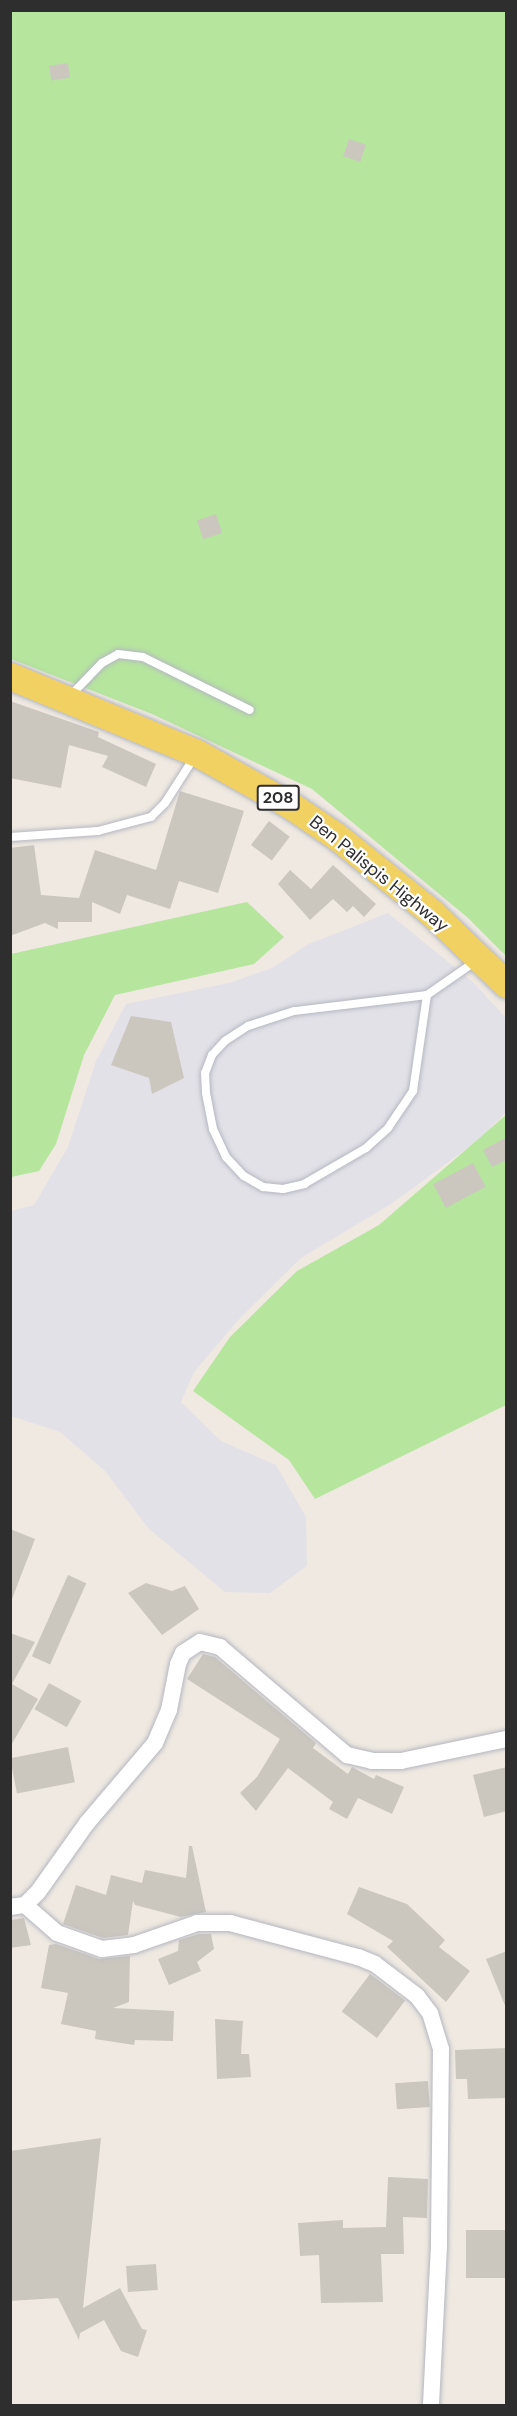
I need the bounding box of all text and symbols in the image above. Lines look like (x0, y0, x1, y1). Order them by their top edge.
road number: 208 (256, 785, 300, 811)
street label: Ben Palispis Highway (305, 811, 453, 937)

